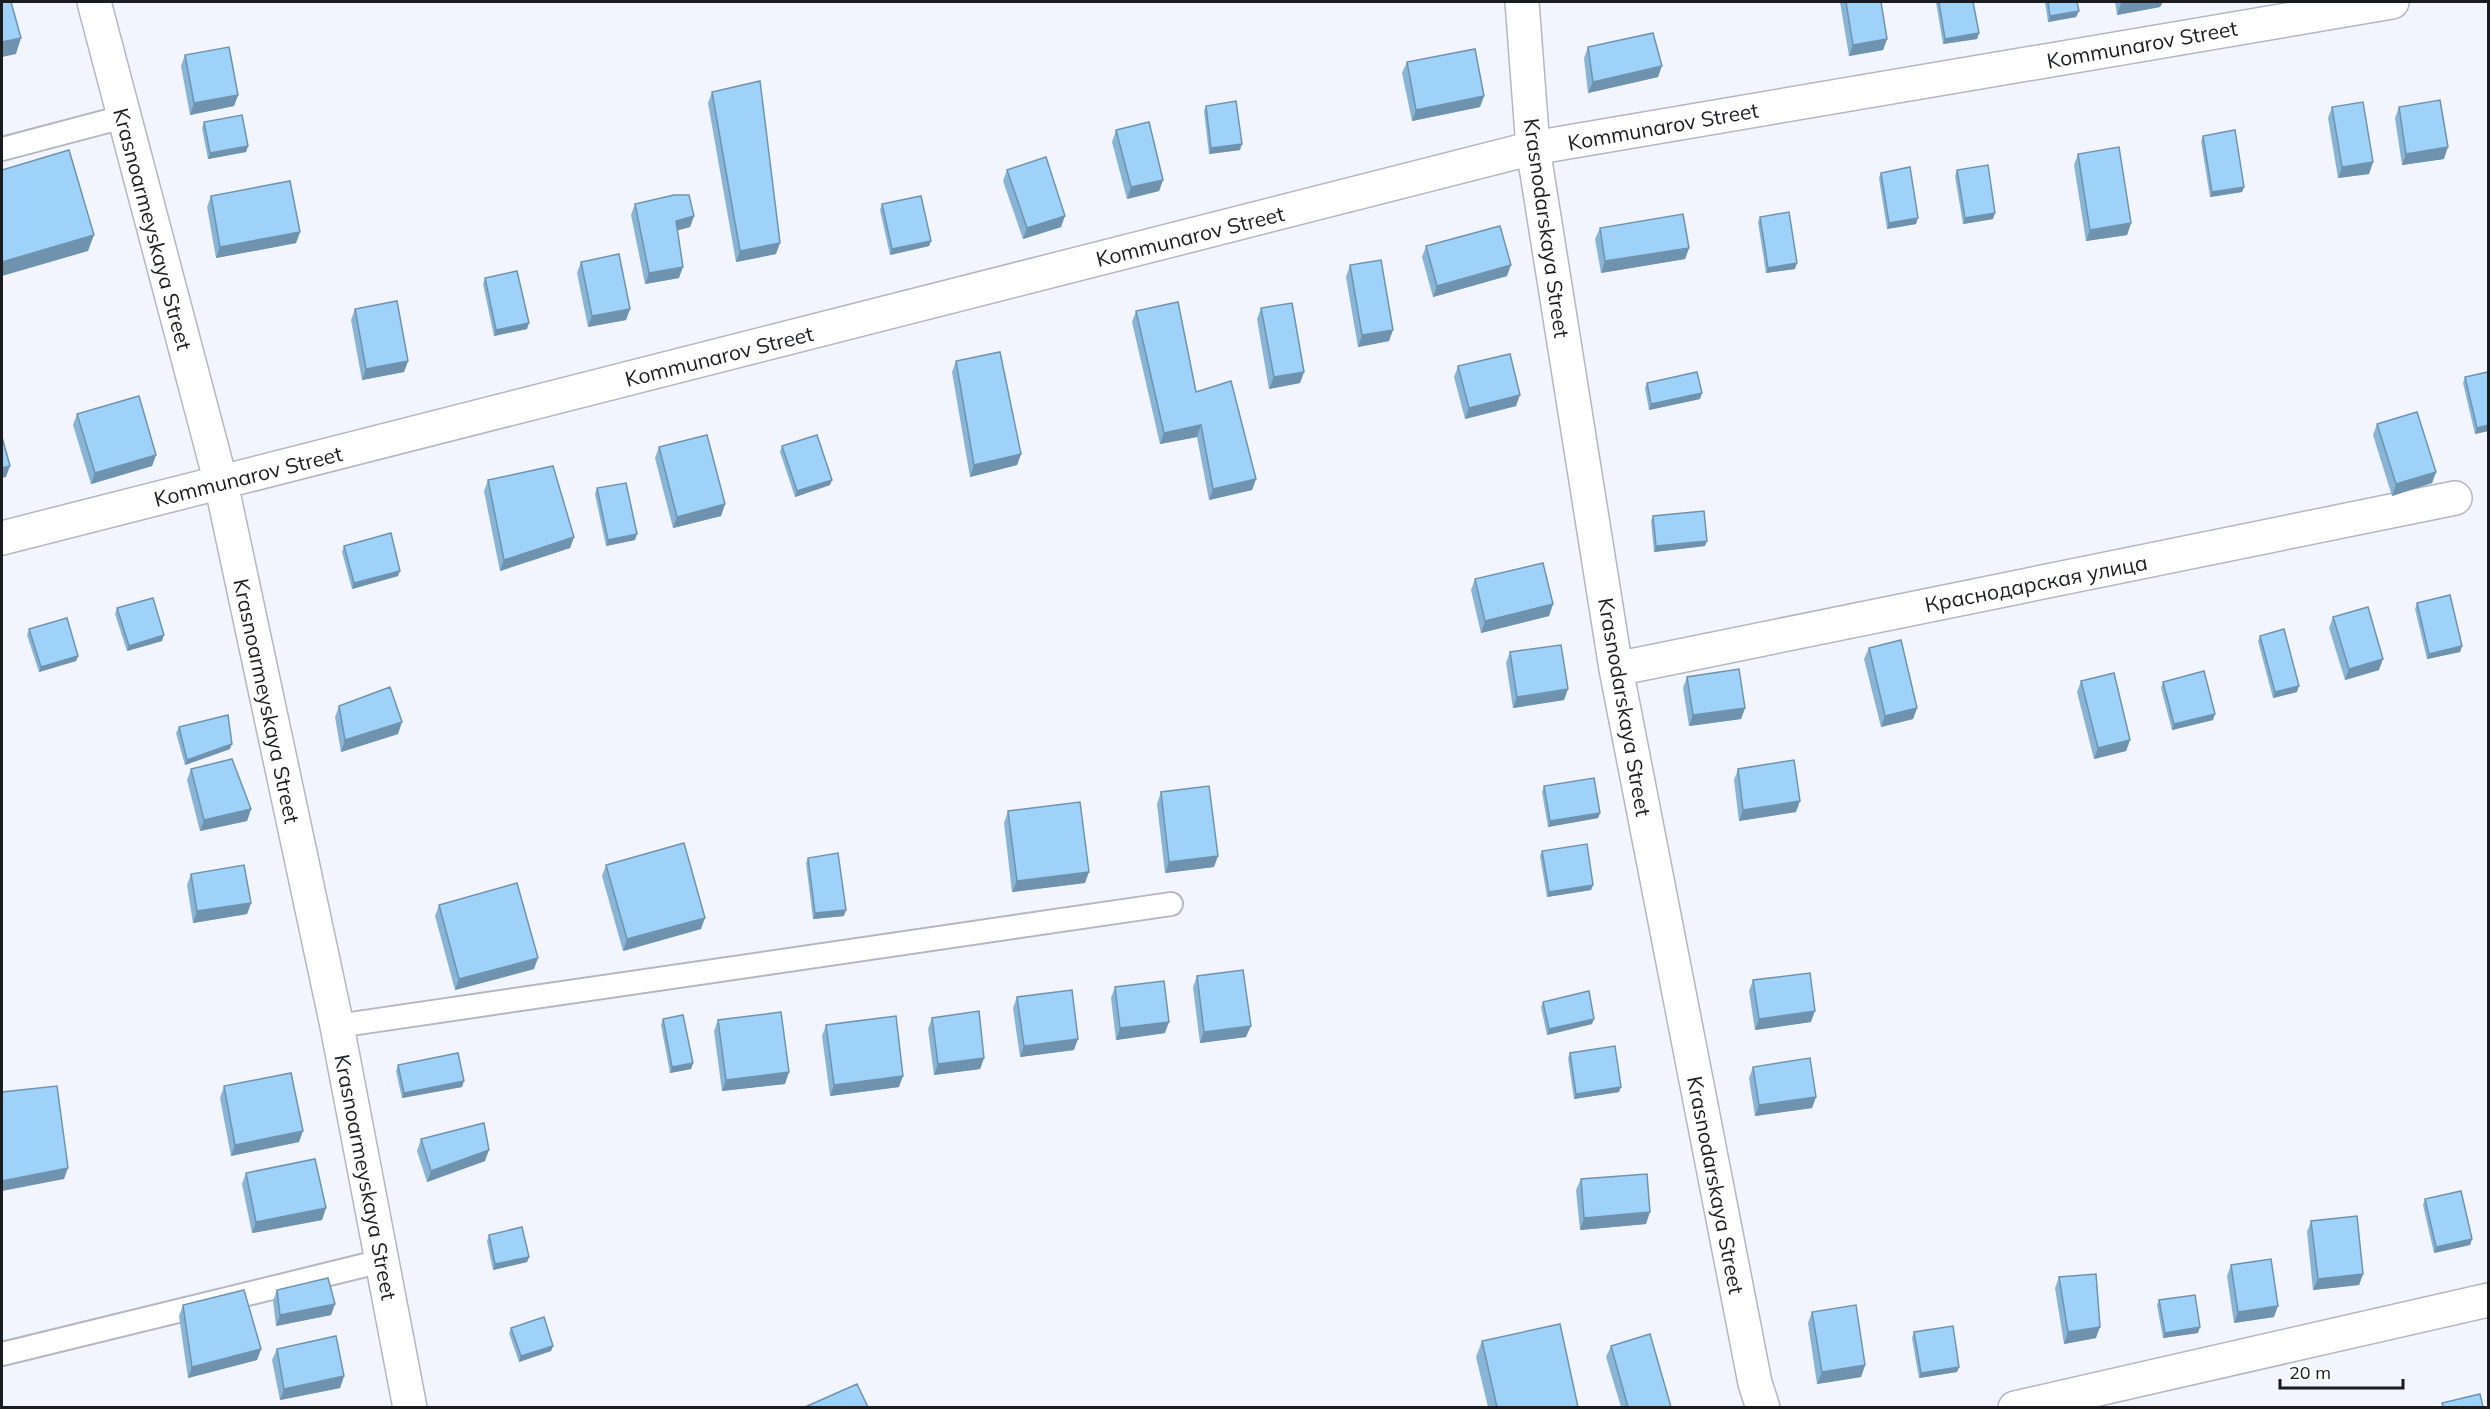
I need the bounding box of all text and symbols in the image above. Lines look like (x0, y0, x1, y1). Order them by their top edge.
street label: Kommunarov Street (2045, 14, 2239, 74)
street label: Kommunarov Street (1566, 96, 1760, 156)
street label: Krasnoarmeyskaya Street (108, 105, 198, 353)
street label: Krasnodarskaya Street (1519, 116, 1575, 340)
street label: Kommunarov Street (1093, 200, 1287, 272)
street label: Kommunarov Street (622, 320, 816, 392)
street label: Kommunarov Street (151, 440, 345, 512)
street label: Краснодарская улица (1923, 549, 2149, 617)
street label: Krasnoarmeyskaya Street (228, 576, 306, 826)
street label: Krasnodarskaya Street (1593, 596, 1657, 818)
street label: Krasnoarmeyskaya Street (329, 1052, 403, 1302)
street label: Krasnodarskaya Street (1682, 1074, 1750, 1296)
scale bar (2280, 1352, 2403, 1390)
text: 20 m (2289, 1361, 2331, 1384)

